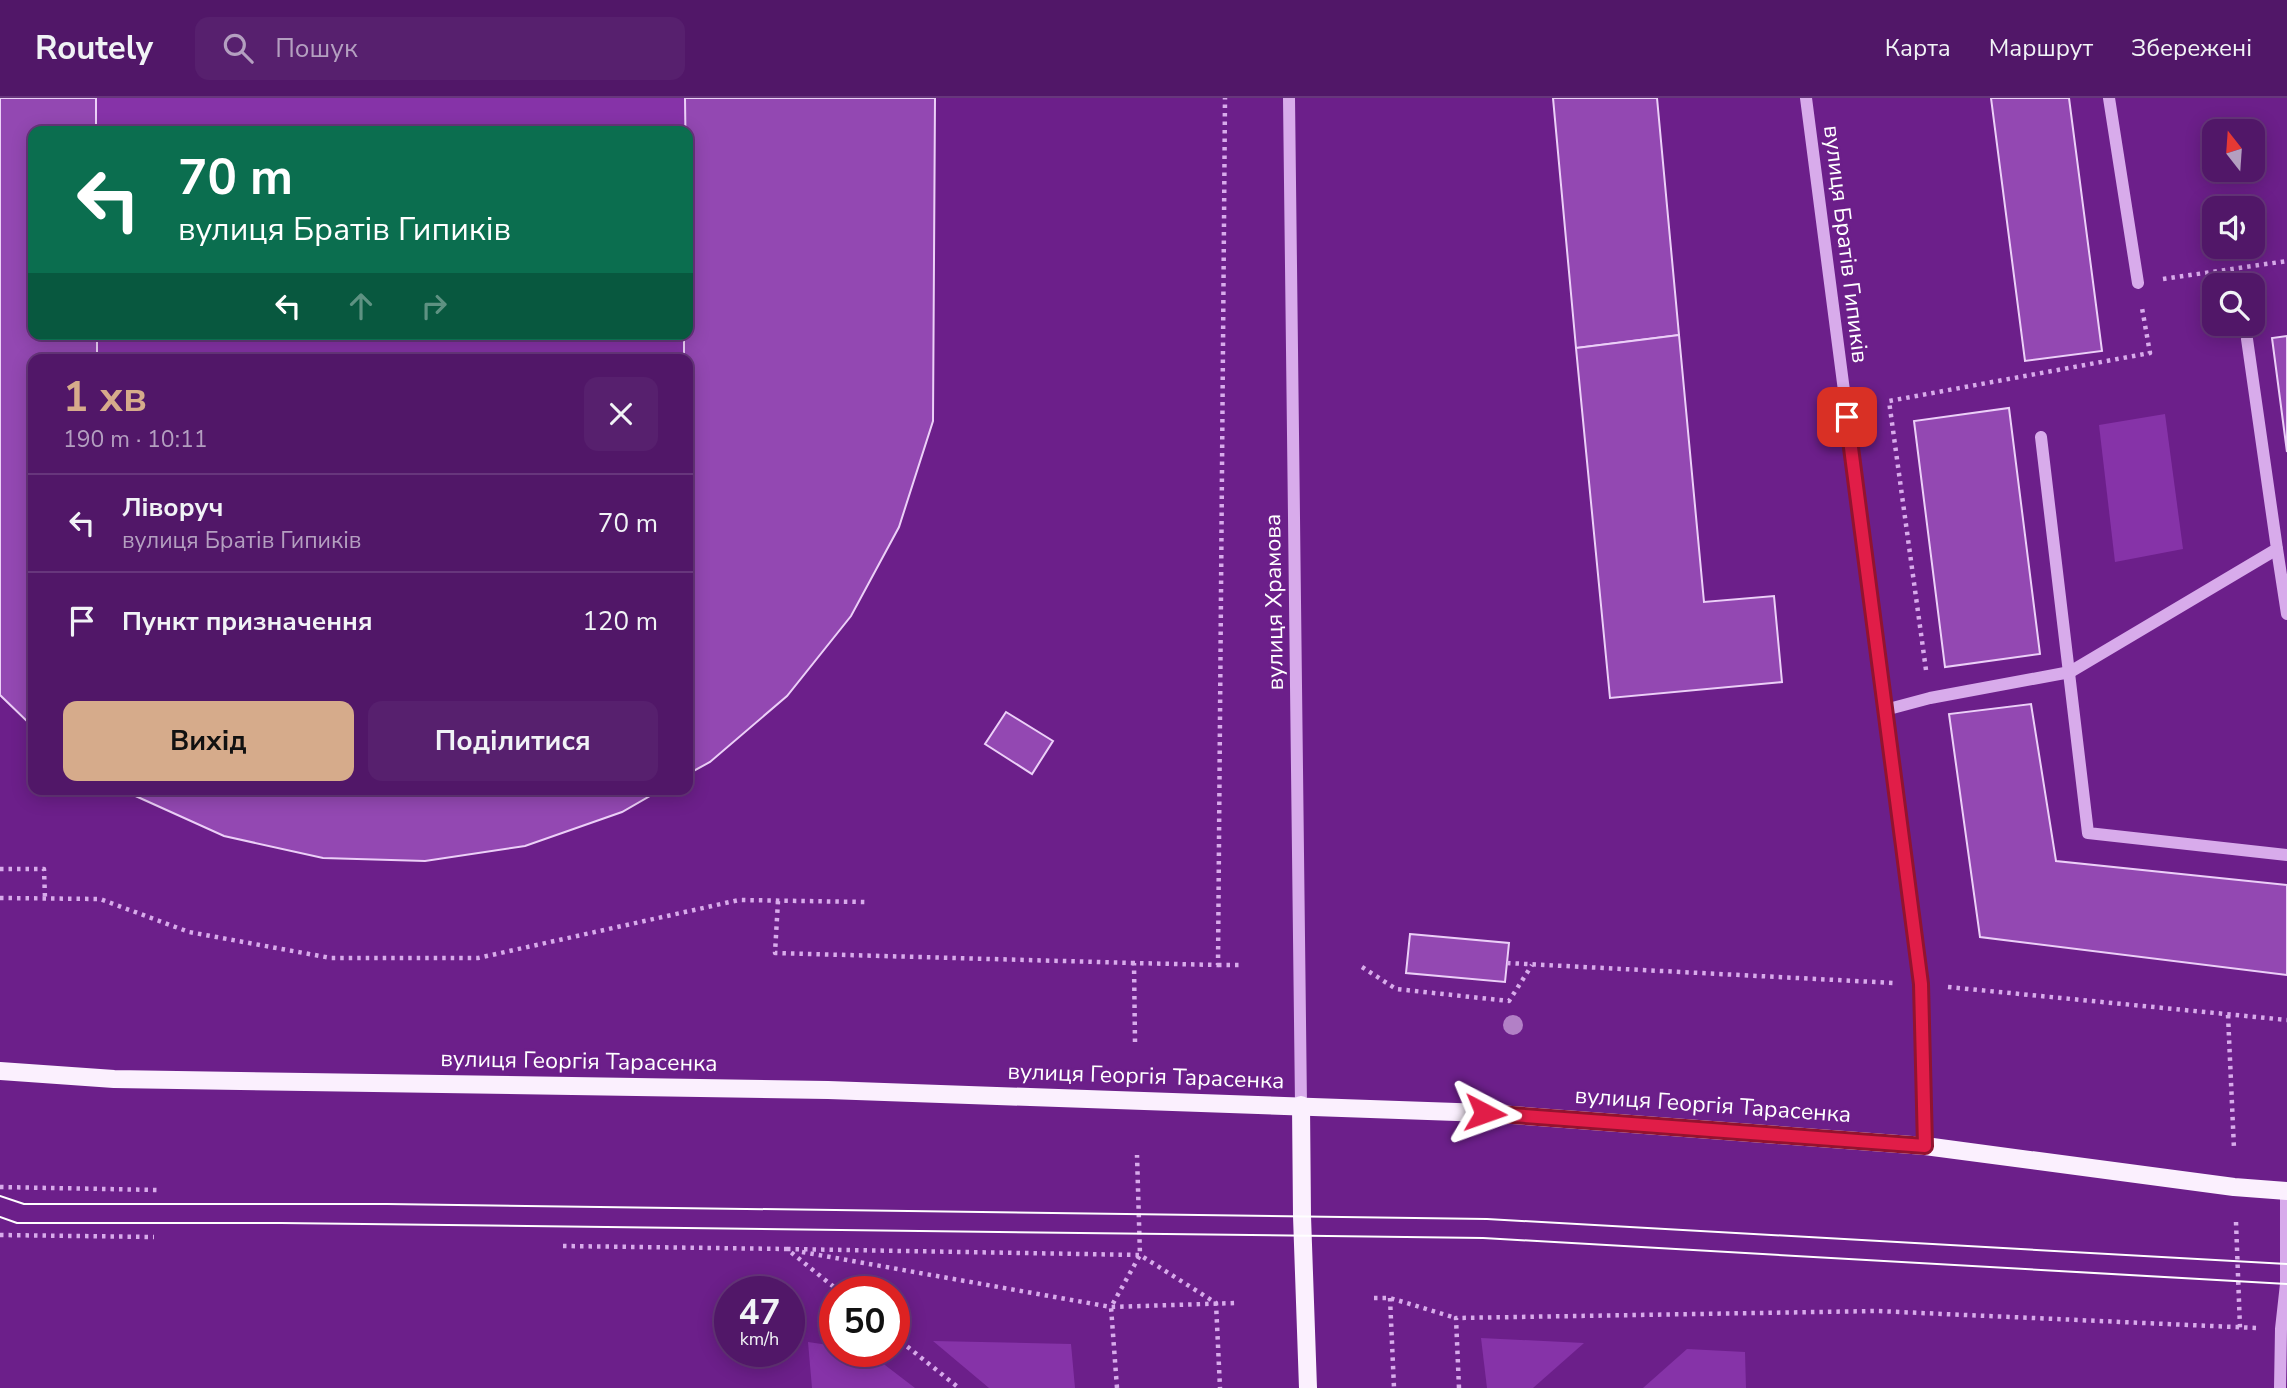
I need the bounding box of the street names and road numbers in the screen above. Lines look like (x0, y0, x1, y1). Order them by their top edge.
street label: вулиця Братів Гипиків (1816, 123, 1876, 365)
street label: вулиця Храмова (1257, 513, 1291, 691)
street label: вулиця Георгія Тарасенка (440, 1043, 718, 1079)
street label: вулиця Георгія Тарасенка (1007, 1056, 1285, 1096)
street label: вулиця Георгія Тарасенка (1574, 1080, 1852, 1130)

